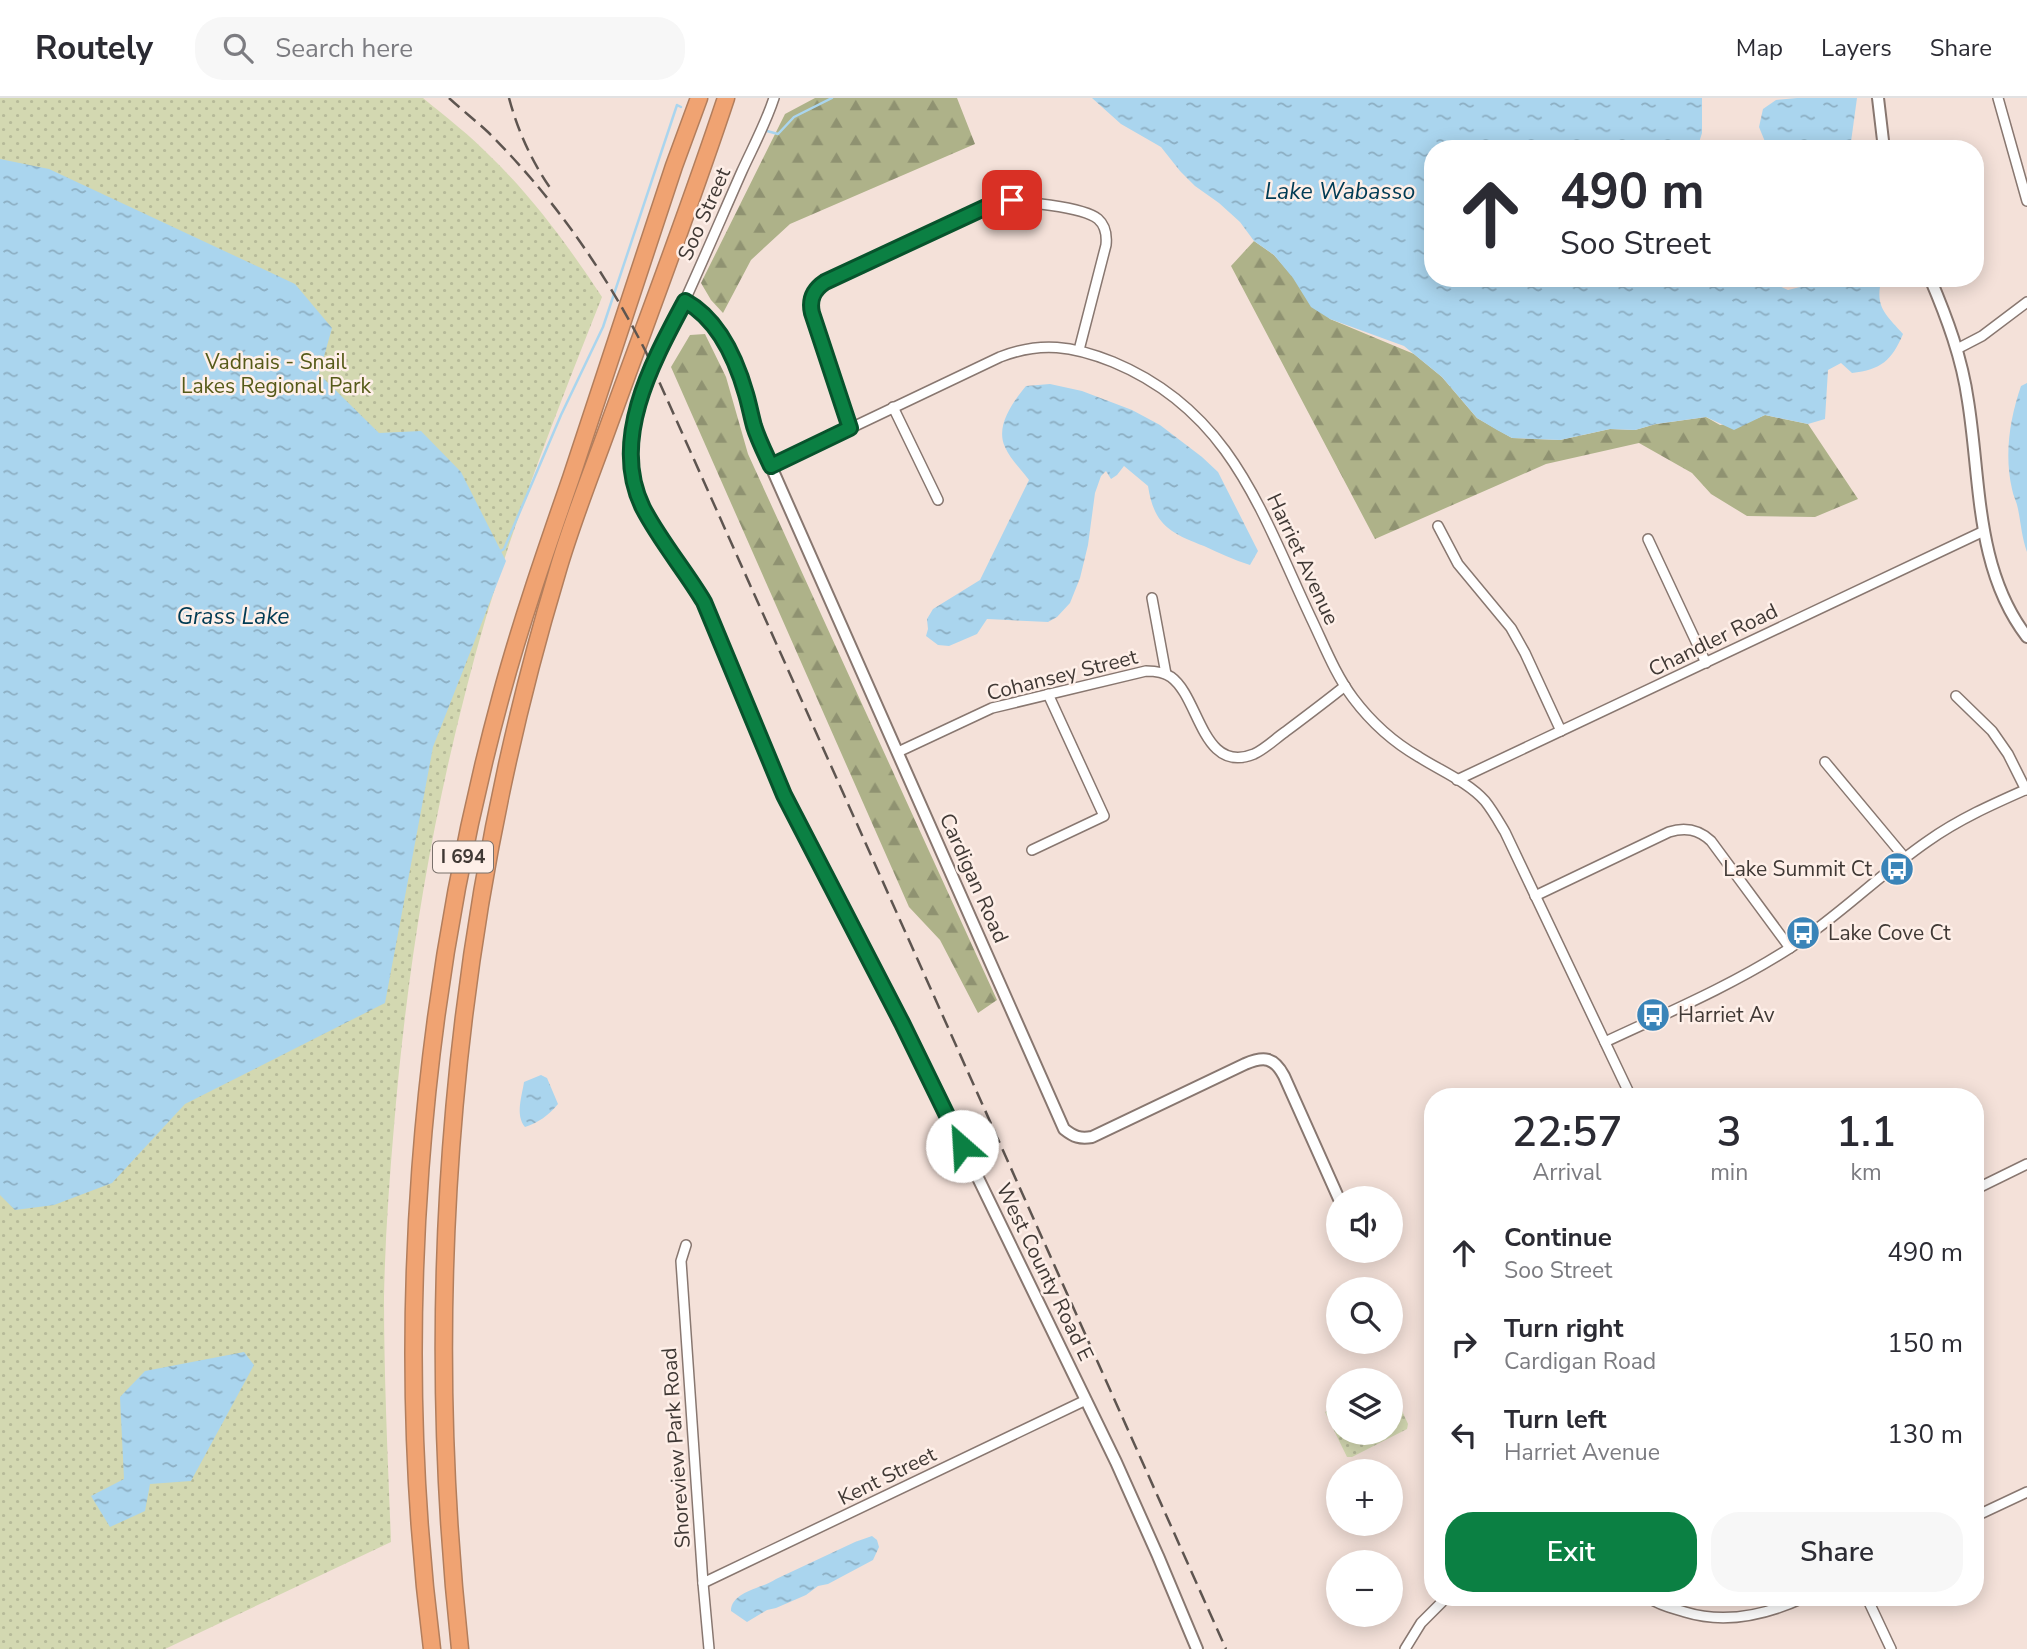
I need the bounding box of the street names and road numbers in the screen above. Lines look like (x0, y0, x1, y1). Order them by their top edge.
street label: Soo Street (671, 163, 737, 265)
street label: Harriet Avenue (1260, 489, 1346, 629)
street label: Chandler Road (1644, 597, 1782, 683)
street label: Cohansey Street (984, 643, 1141, 707)
street label: Cardigan Road (933, 809, 1015, 947)
road number: I 694 (433, 842, 493, 872)
street label: West County Road E (990, 1178, 1100, 1366)
street label: Shoreview Park Road (655, 1347, 697, 1549)
street label: Kent Street (833, 1440, 941, 1512)

